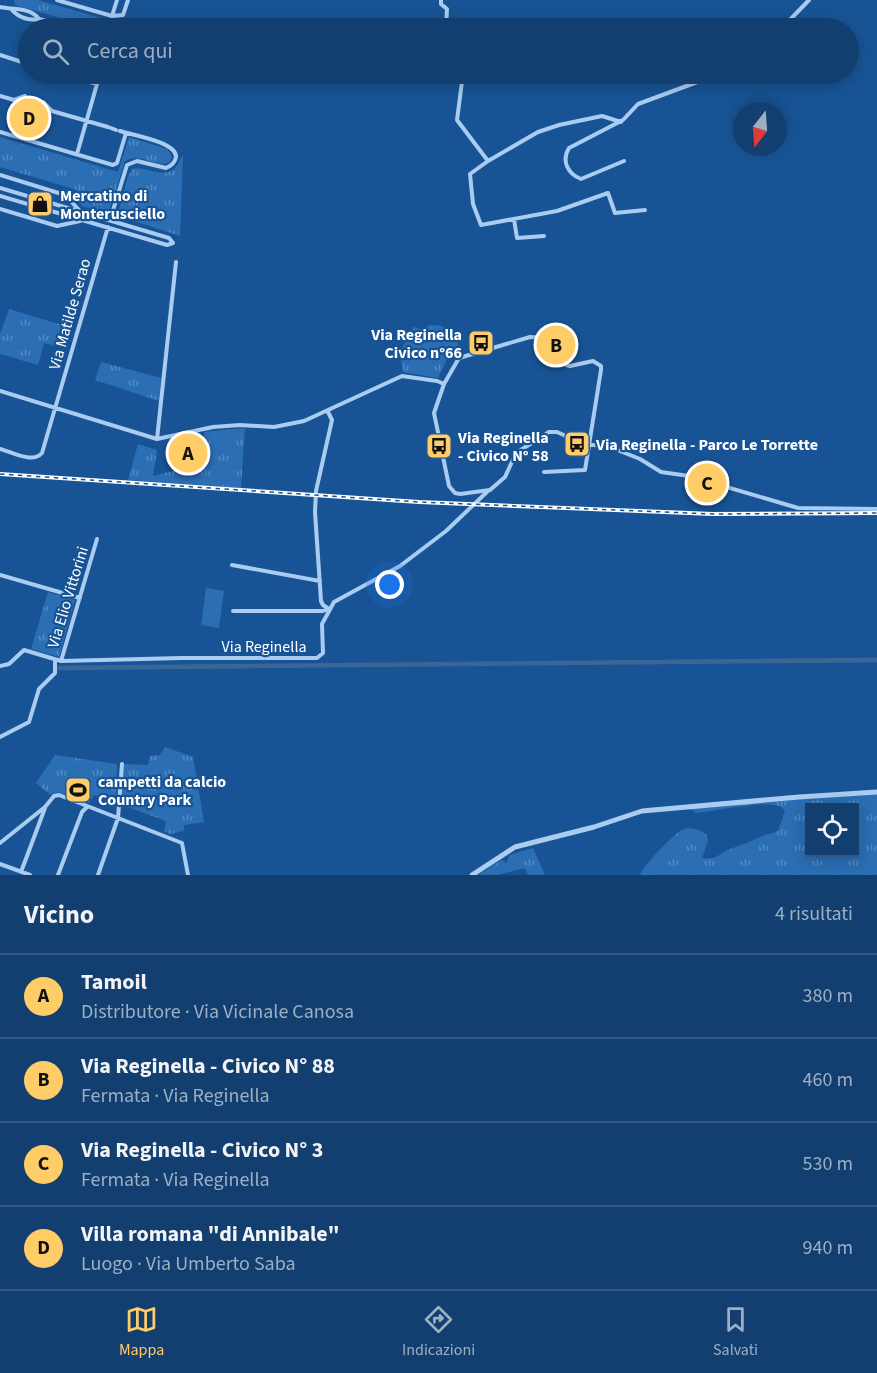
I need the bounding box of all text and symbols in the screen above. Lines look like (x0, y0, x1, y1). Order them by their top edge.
search box (18, 18, 859, 84)
icon: search (39, 35, 72, 68)
text: Cerca qui (87, 35, 173, 67)
pin: D (9, 96, 48, 140)
north arrow (733, 102, 787, 156)
place label: Mercatino di Monterusciello (60, 185, 165, 225)
shop icon: Mercatino di Monterusciello (25, 189, 55, 219)
street label: Via Matilde Serao (44, 256, 96, 372)
pin: B (536, 322, 576, 368)
place label: Via Reginella Civico n°66 (370, 324, 462, 364)
bus stop icon: Via Reginella Civico n°66 (466, 328, 496, 358)
place label: Via Reginella - Civico N° 58 (457, 427, 549, 467)
bus stop icon: Via Reginella - Parco Le Torrette (562, 429, 592, 459)
pin: A (168, 430, 207, 476)
bus stop icon: Via Reginella - Civico N° 58 (424, 431, 454, 461)
place label: Via Reginella - Parco Le Torrette (595, 434, 818, 456)
pin: C (688, 460, 726, 506)
street label: Via Elio Vittorini (42, 544, 94, 651)
your location (375, 570, 404, 599)
street label: Via Reginella (221, 636, 307, 658)
place label: campetti da calcio Country Park (98, 771, 226, 811)
sports icon: campetti da calcio Country Park (63, 775, 93, 805)
map controls (805, 803, 859, 857)
button: locate (805, 803, 859, 857)
text: Vicino (24, 896, 94, 933)
text: 4 risultati (775, 900, 853, 928)
text: Tamoil (81, 966, 147, 998)
text: A (38, 982, 49, 1010)
text: 380 m (803, 982, 853, 1010)
text: Distributore · Via Vicinale Canosa (81, 998, 354, 1026)
text: Via Reginella - Civico N° 88 (81, 1050, 335, 1082)
text: B (37, 1066, 50, 1094)
text: 460 m (803, 1066, 853, 1094)
text: Fermata · Via Reginella (81, 1082, 270, 1110)
text: Via Reginella - Civico N° 3 (81, 1134, 323, 1166)
text: C (38, 1150, 49, 1178)
text: 530 m (803, 1150, 853, 1178)
text: Fermata · Via Reginella (81, 1166, 270, 1194)
text: Villa romana "di Annibale" (81, 1218, 340, 1250)
text: D (37, 1234, 50, 1262)
text: 940 m (803, 1234, 853, 1262)
text: Luogo · Via Umberto Saba (81, 1250, 296, 1278)
tab: Mappa (119, 1303, 164, 1361)
tab: Indicazioni (402, 1303, 475, 1361)
tab: Salvati (713, 1303, 758, 1361)

